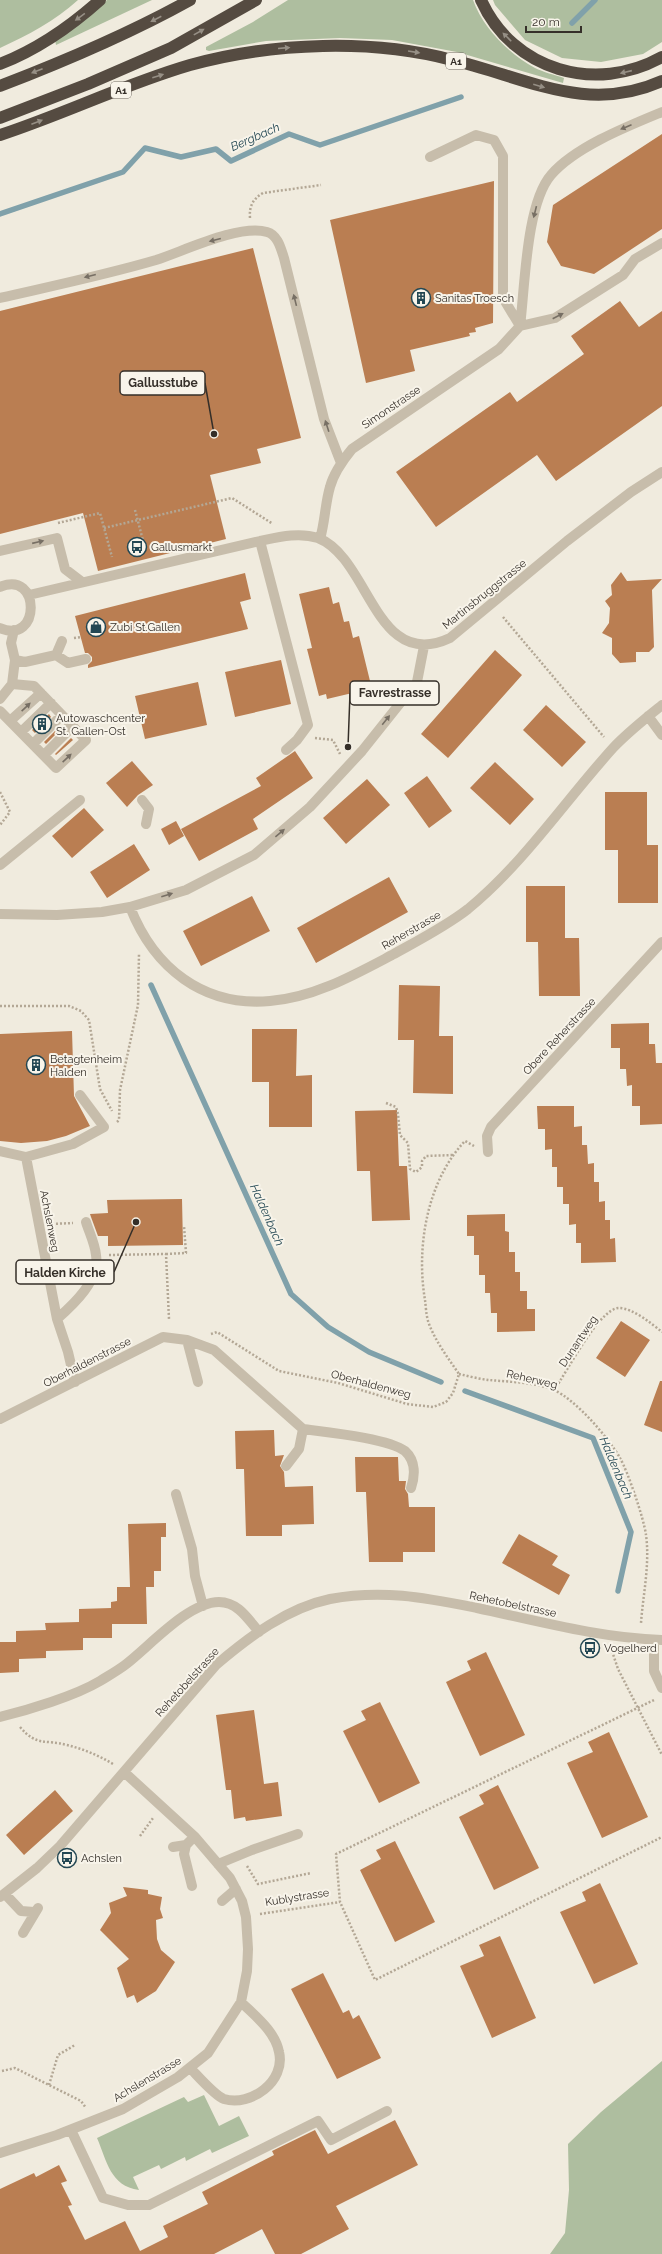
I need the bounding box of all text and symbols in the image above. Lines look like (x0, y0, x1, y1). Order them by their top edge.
scale bar (526, 8, 581, 34)
one-way arrow (74, 13, 85, 21)
text: 20 m (532, 15, 560, 29)
one-way arrow (150, 16, 162, 22)
one-way arrow (193, 28, 205, 35)
one-way arrow (502, 32, 512, 42)
one-way arrow (278, 45, 290, 52)
one-way arrow (408, 49, 420, 55)
road number: A1 (446, 53, 466, 69)
one-way arrow (31, 69, 43, 75)
one-way arrow (620, 69, 632, 75)
one-way arrow (153, 73, 165, 79)
road number: A1 (111, 82, 131, 98)
one-way arrow (533, 83, 545, 89)
one-way arrow (31, 119, 43, 125)
water label: Bergbach (228, 120, 282, 154)
one-way arrow (620, 124, 632, 130)
one-way arrow (532, 205, 538, 218)
one-way arrow (209, 237, 221, 243)
one-way arrow (84, 273, 96, 279)
building icon: Sanitas Troesch (410, 287, 432, 309)
place label: Sanitas Troesch (435, 292, 514, 305)
one-way arrow (291, 294, 297, 307)
one-way arrow (552, 313, 563, 319)
callout: Gallusstube (120, 371, 205, 395)
text: Gallusstube (128, 376, 198, 390)
street label: Simonstrasse (359, 383, 424, 432)
one-way arrow (324, 420, 330, 432)
bus stop icon: Gallusmarkt (126, 536, 148, 558)
one-way arrow (32, 539, 44, 545)
place label: Gallusmarkt (151, 541, 212, 554)
street label: Martinsbruggstrasse (440, 556, 529, 632)
shop icon: Zubi St.Gallen (85, 616, 107, 638)
place label: Zubi St.Gallen (110, 621, 180, 634)
callout: Favrestrasse (350, 681, 439, 705)
text: Favrestrasse (359, 686, 431, 700)
one-way arrow (21, 703, 30, 712)
place label: Autowaschcenter St. Gallen-Ost (56, 712, 145, 738)
building icon: Autowaschcenter St. Gallen-Ost (31, 713, 53, 735)
one-way arrow (382, 715, 390, 726)
one-way arrow (62, 753, 72, 763)
one-way arrow (275, 828, 286, 837)
one-way arrow (162, 892, 174, 898)
street label: Reherstrasse (379, 908, 444, 953)
street label: Obere Reherstrasse (520, 995, 599, 1078)
place label: Betagtenheim Halden (50, 1053, 122, 1079)
building icon: Betagtenheim Halden (25, 1054, 47, 1076)
water label: Haldenbach (247, 1182, 287, 1248)
street label: Achslenweg (37, 1189, 62, 1253)
callout: Halden Kirche (16, 1260, 114, 1284)
text: Halden Kirche (24, 1266, 106, 1280)
street label: Dunantweg (557, 1313, 600, 1369)
street label: Oberhaldenstrasse (41, 1335, 134, 1390)
street label: Reherweg (505, 1367, 559, 1392)
street label: Oberhaldenweg (329, 1368, 412, 1401)
water label: Haldenbach (597, 1435, 636, 1502)
street label: Rehetobelstrasse (468, 1589, 558, 1620)
bus stop icon: Vogelherd (579, 1637, 601, 1659)
place label: Vogelherd (604, 1642, 657, 1655)
street label: Rehetobelstrasse (153, 1645, 222, 1720)
bus stop icon: Achslen (56, 1847, 78, 1869)
place label: Achslen (81, 1852, 122, 1865)
street label: Kublystrasse (264, 1886, 331, 1909)
street label: Achslenstrasse (111, 2054, 184, 2105)

